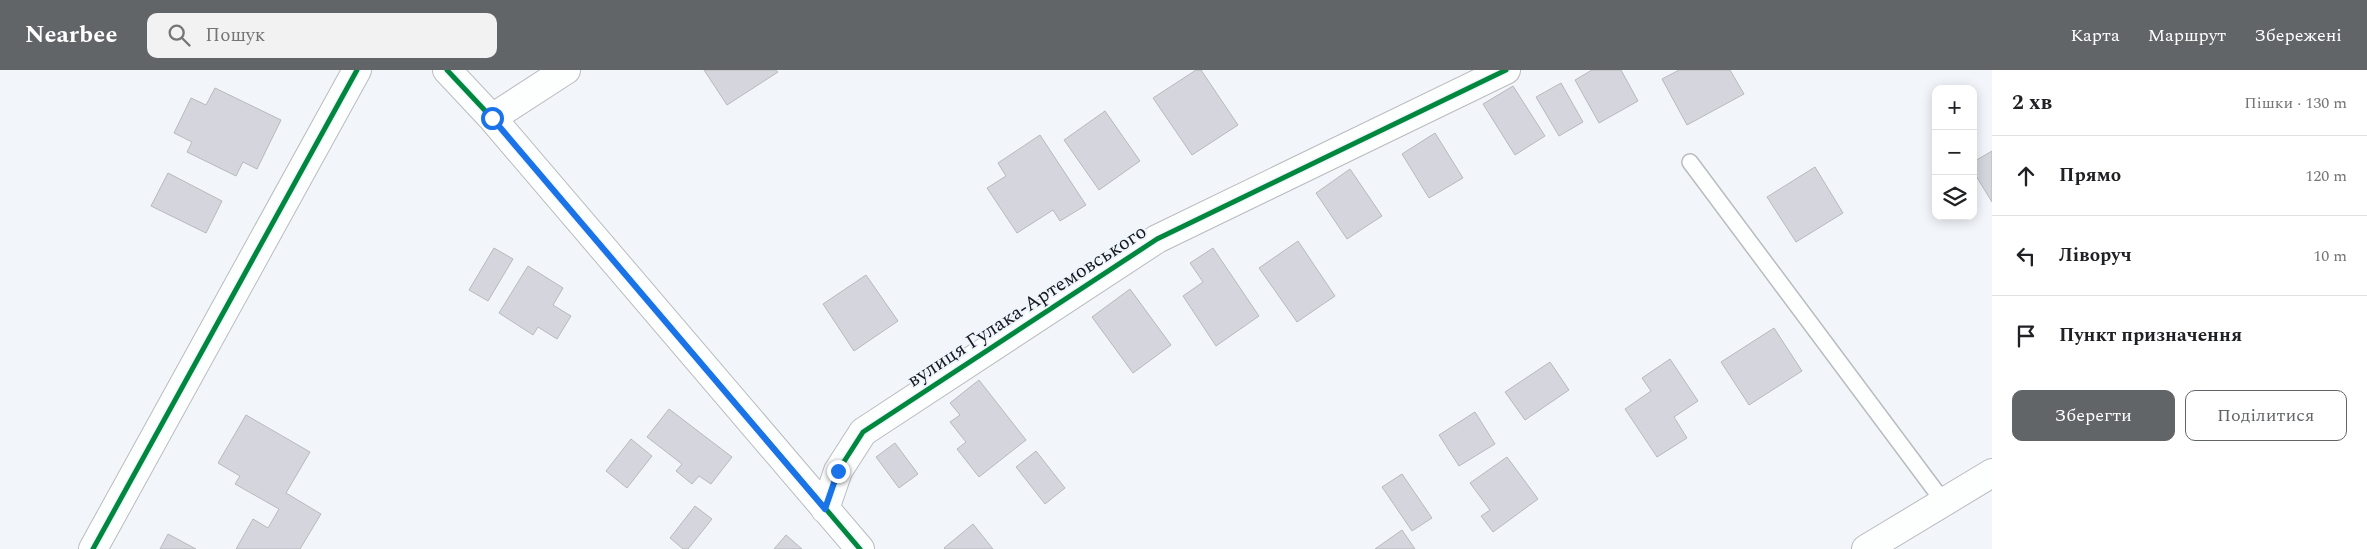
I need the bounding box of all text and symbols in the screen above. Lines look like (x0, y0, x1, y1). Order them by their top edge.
search box (147, 13, 497, 58)
text: Nearbee (25, 17, 117, 53)
icon: search (165, 21, 193, 49)
text: Пошук (205, 21, 265, 50)
text: Карта (2070, 22, 2120, 49)
text: Маршрут (2148, 22, 2226, 49)
text: Збережені (2254, 22, 2342, 49)
map controls (1932, 85, 1977, 220)
button: + (1932, 85, 1977, 130)
text: 2 хв (2012, 87, 2052, 119)
text: Пішки · 130 m (2244, 91, 2347, 115)
route start (481, 107, 504, 130)
button: − (1932, 130, 1977, 175)
text: Прямо (2059, 161, 2121, 190)
icon: ahead (2012, 162, 2040, 190)
text: 120 m (2305, 164, 2347, 188)
button: layers (1932, 175, 1977, 220)
street label: вулиця Гулака-Артемовського (901, 217, 1153, 395)
text: Ліворуч (2059, 241, 2132, 270)
icon: left (2012, 242, 2040, 270)
text: 10 m (2313, 244, 2347, 268)
text: Пункт призначення (2059, 321, 2242, 350)
icon: arrive (2012, 322, 2040, 350)
button: Зберегти (2012, 390, 2175, 441)
button: Поділитися (2185, 390, 2347, 441)
route end (827, 460, 850, 483)

